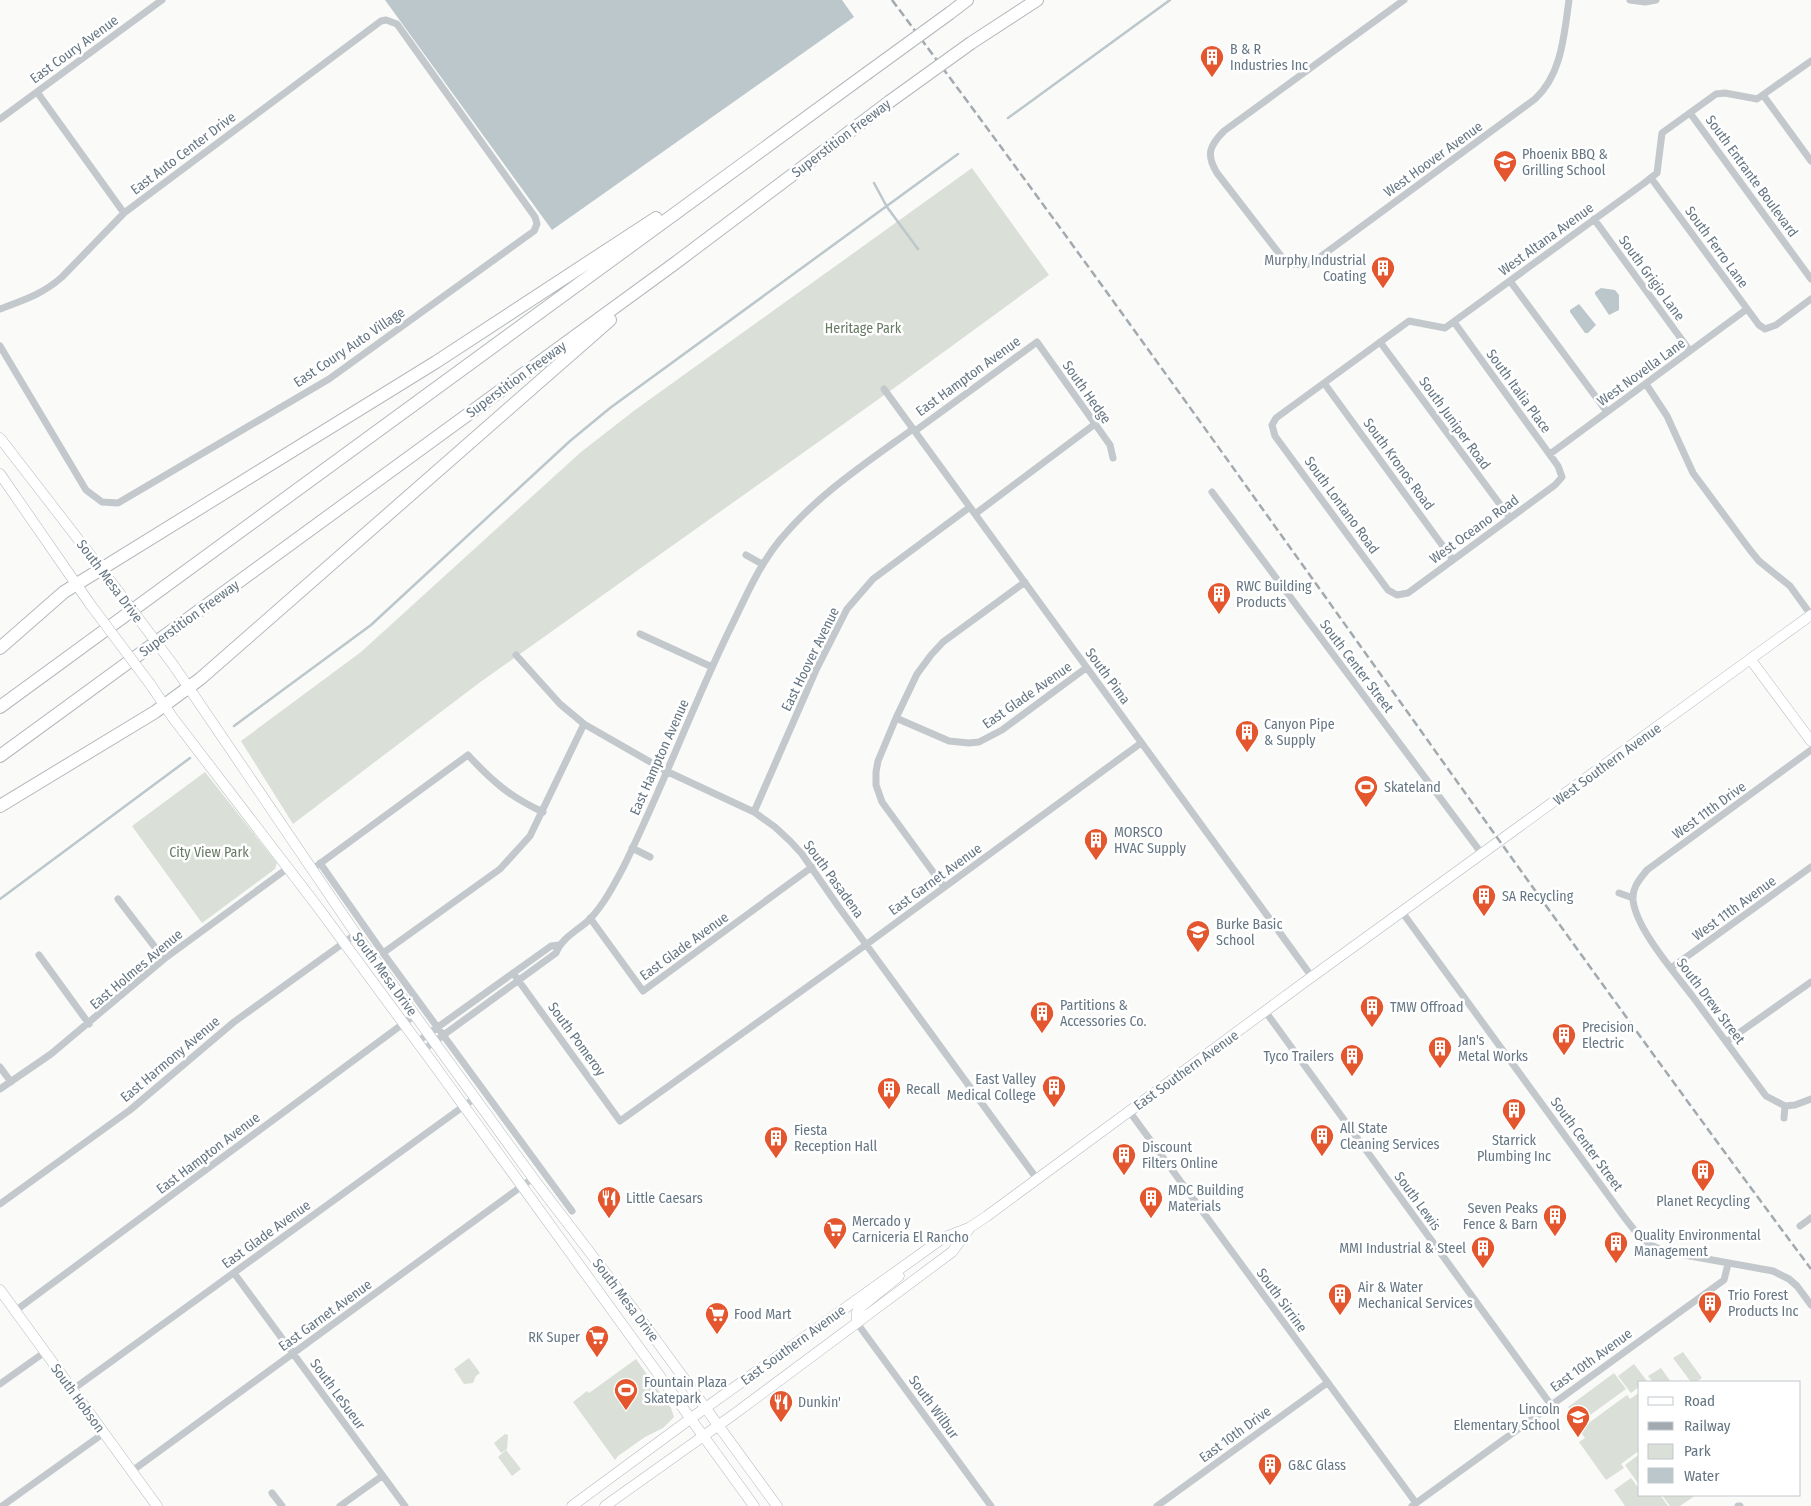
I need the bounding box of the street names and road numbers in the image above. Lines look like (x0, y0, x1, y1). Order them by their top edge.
street label: East Coury Avenue (27, 12, 122, 87)
street label: Superstition Freeway (789, 95, 895, 181)
street label: East Auto Center Drive (127, 108, 239, 198)
street label: South Entrante Boulevard (1702, 112, 1801, 240)
street label: West Hoover Avenue (1381, 118, 1486, 201)
street label: West Altana Avenue (1496, 199, 1597, 280)
street label: South Ferro Lane (1681, 203, 1752, 291)
street label: South Grigio Lane (1615, 232, 1688, 324)
street label: East Coury Auto Village (290, 304, 408, 391)
street label: East Hampton Avenue (913, 333, 1024, 420)
street label: West Novella Lane (1594, 335, 1689, 410)
street label: Superstition Freeway (463, 337, 570, 421)
street label: South Italia Place (1482, 346, 1555, 437)
street label: South Hedge (1059, 357, 1115, 427)
street label: South Juniper Road (1415, 374, 1494, 473)
street label: South Kronos Road (1360, 415, 1438, 513)
street label: South Lontano Road (1301, 453, 1383, 557)
street label: West Oceano Road (1426, 491, 1522, 568)
street label: South Mesa Drive (73, 536, 146, 626)
street label: Superstition Freeway (136, 576, 243, 660)
street label: East Hoover Avenue (778, 604, 843, 714)
street label: South Center Street (1316, 617, 1397, 716)
street label: South Pima (1082, 645, 1134, 708)
street label: East Glade Avenue (979, 658, 1075, 733)
street label: East Hampton Avenue (626, 697, 693, 818)
street label: West Southern Avenue (1550, 719, 1665, 809)
street label: West 11th Drive (1669, 778, 1749, 843)
street label: South Pasadena (800, 837, 867, 921)
street label: East Garnet Avenue (885, 840, 985, 919)
street label: West 11th Avenue (1689, 872, 1779, 944)
street label: East Glade Avenue (637, 909, 732, 984)
street label: East Holmes Avenue (87, 926, 186, 1013)
street label: South Mesa Drive (348, 929, 421, 1020)
street label: South Drew Street (1673, 955, 1749, 1048)
street label: South Pomeroy (544, 999, 609, 1080)
street label: East Harmony Avenue (117, 1013, 223, 1106)
street label: East Southern Avenue (1131, 1027, 1242, 1114)
street label: South Center Street (1547, 1094, 1627, 1195)
street label: East Hampton Avenue (153, 1109, 263, 1198)
street label: South Lewis (1391, 1169, 1445, 1234)
street label: East Glade Avenue (219, 1197, 314, 1272)
street label: South Mesa Drive (589, 1255, 662, 1345)
street label: South Sirrine (1253, 1265, 1311, 1336)
street label: East Garnet Avenue (275, 1276, 375, 1355)
street label: East Southern Avenue (738, 1302, 849, 1389)
street label: East 10th Avenue (1547, 1325, 1636, 1396)
street label: South LeSueur (306, 1356, 369, 1433)
street label: South Hobson (47, 1361, 108, 1436)
street label: South Wilbur (905, 1372, 962, 1442)
street label: East 10th Drive (1196, 1403, 1275, 1466)

